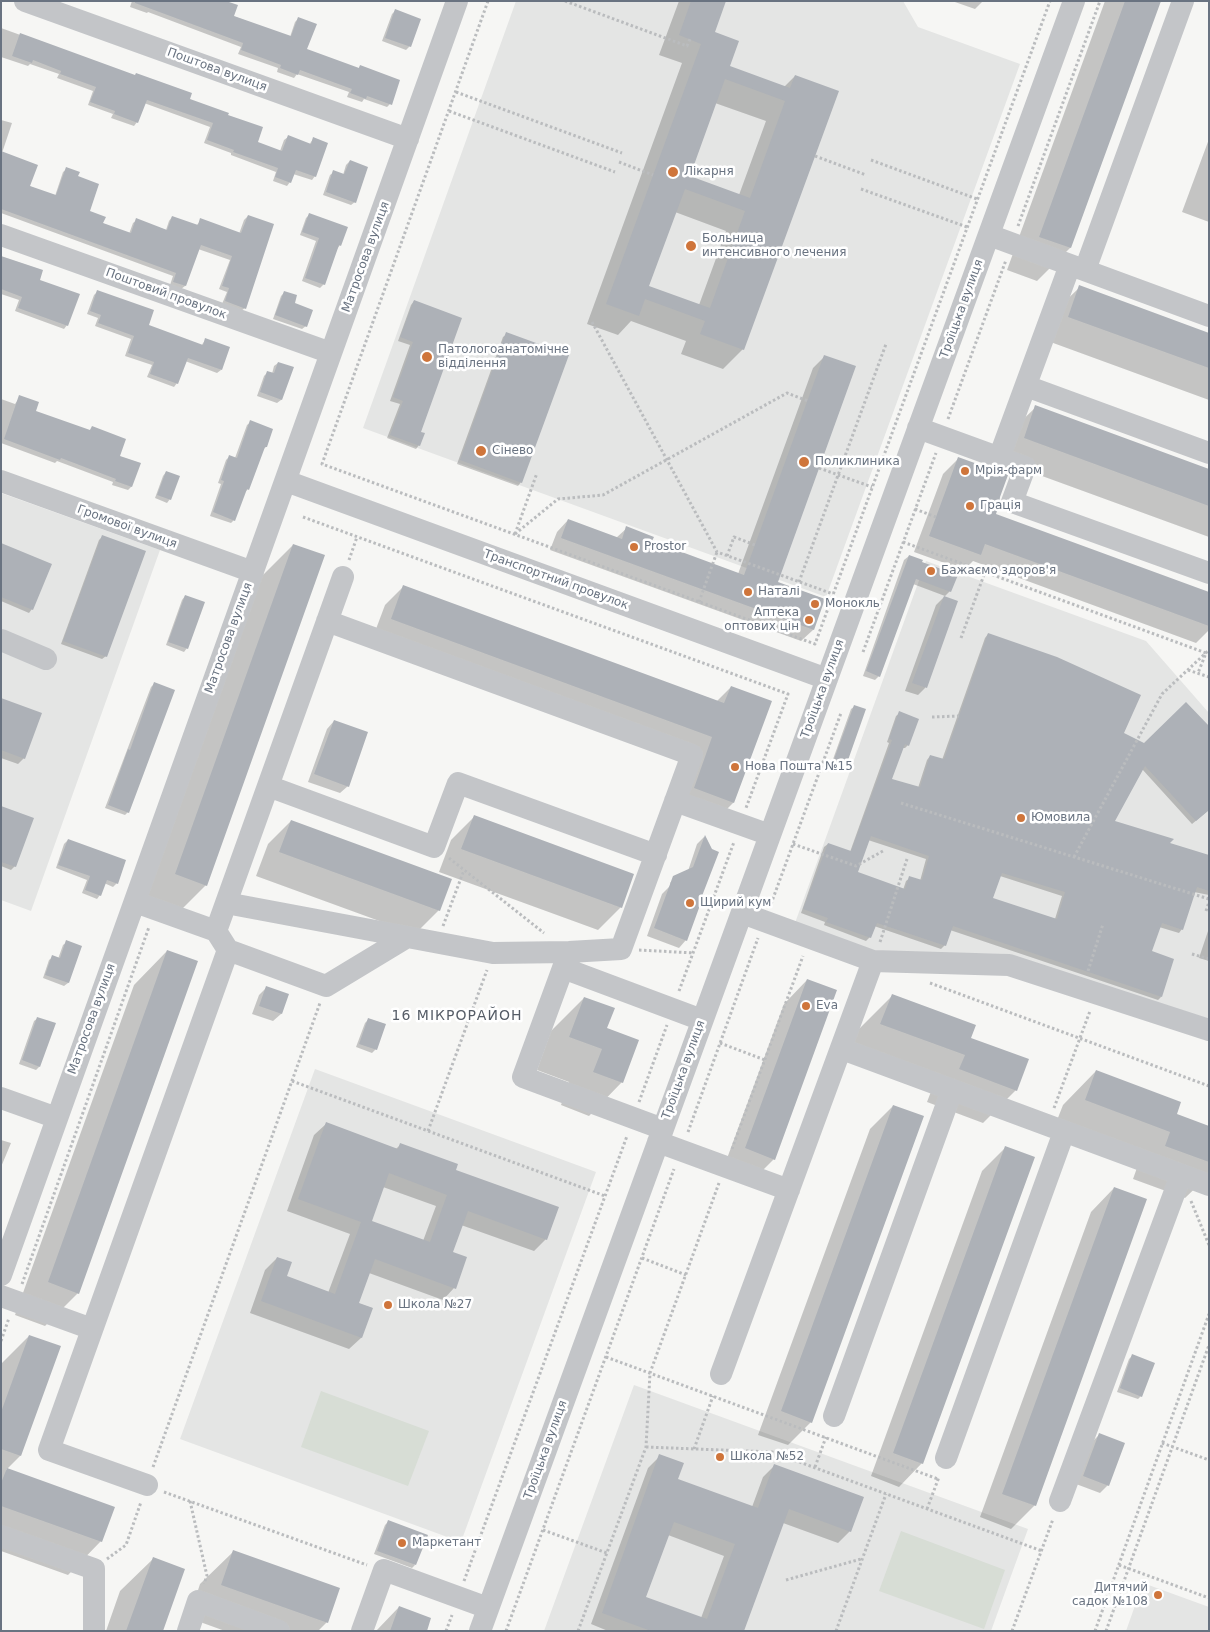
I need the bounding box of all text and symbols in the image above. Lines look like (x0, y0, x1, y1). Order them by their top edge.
street label: Поштова вулиця (165, 45, 269, 95)
marker: Лікарня (666, 165, 680, 179)
place label: Лікарня (684, 165, 734, 179)
street label: Матросова вулиця (339, 200, 393, 314)
place label: Больница интенсивного лечения (702, 232, 846, 260)
marker: Больница интенсивного лечения (684, 239, 698, 253)
street label: Троїцька вулиця (937, 258, 987, 360)
street label: Поштовий провулок (104, 265, 228, 323)
place label: Патологоанатомічне відділення (438, 343, 569, 371)
marker: Патологоанатомічне відділення (420, 350, 434, 364)
marker: Сінево (474, 444, 488, 458)
place label: Сінево (492, 444, 533, 458)
marker: Поликлиника (797, 455, 811, 469)
place label: Поликлиника (815, 455, 900, 469)
place label: Мрія-фарм (975, 464, 1042, 478)
marker: Мрія-фарм (959, 465, 971, 477)
place label: Грація (980, 499, 1021, 513)
marker: Грація (964, 500, 976, 512)
street label: Громової вулиця (75, 502, 179, 552)
place label: Prostor (644, 540, 686, 554)
marker: Prostor (628, 541, 640, 553)
street label: Транспортний провулок (482, 547, 630, 613)
place label: Бажаємо здоров'я (941, 564, 1056, 578)
marker: Бажаємо здоров'я (925, 565, 937, 577)
street label: Матросова вулиця (202, 581, 256, 695)
place label: Наталі (758, 585, 800, 599)
marker: Наталі (742, 586, 754, 598)
place label: Монокль (825, 597, 880, 611)
marker: Монокль (809, 598, 821, 610)
place label: Аптека оптових цін (724, 606, 799, 634)
marker: Аптека оптових цін (803, 614, 815, 626)
street label: Троїцька вулиця (798, 638, 848, 740)
place label: Нова Пошта №15 (745, 760, 853, 774)
marker: Нова Пошта №15 (729, 761, 741, 773)
place label: Юмовила (1031, 811, 1090, 825)
marker: Юмовила (1015, 812, 1027, 824)
place label: Щирий кум (700, 896, 771, 910)
marker: Щирий кум (684, 897, 696, 909)
street label: Матросова вулиця (65, 962, 119, 1076)
place label: Eva (816, 999, 838, 1013)
marker: Eva (800, 1000, 812, 1012)
district label: 16 МІКРОРАЙОН (390, 1008, 524, 1024)
street label: Троїцька вулиця (659, 1019, 709, 1121)
place label: Школа №27 (398, 1298, 472, 1312)
marker: Школа №27 (382, 1299, 394, 1311)
street label: Троїцька вулиця (521, 1399, 571, 1501)
place label: Школа №52 (730, 1450, 804, 1464)
marker: Школа №52 (714, 1451, 726, 1463)
place label: Маркетант (412, 1536, 481, 1550)
marker: Маркетант (396, 1537, 408, 1549)
place label: Дитячий садок №108 (1072, 1581, 1148, 1609)
marker: Дитячий садок №108 (1152, 1589, 1164, 1601)

